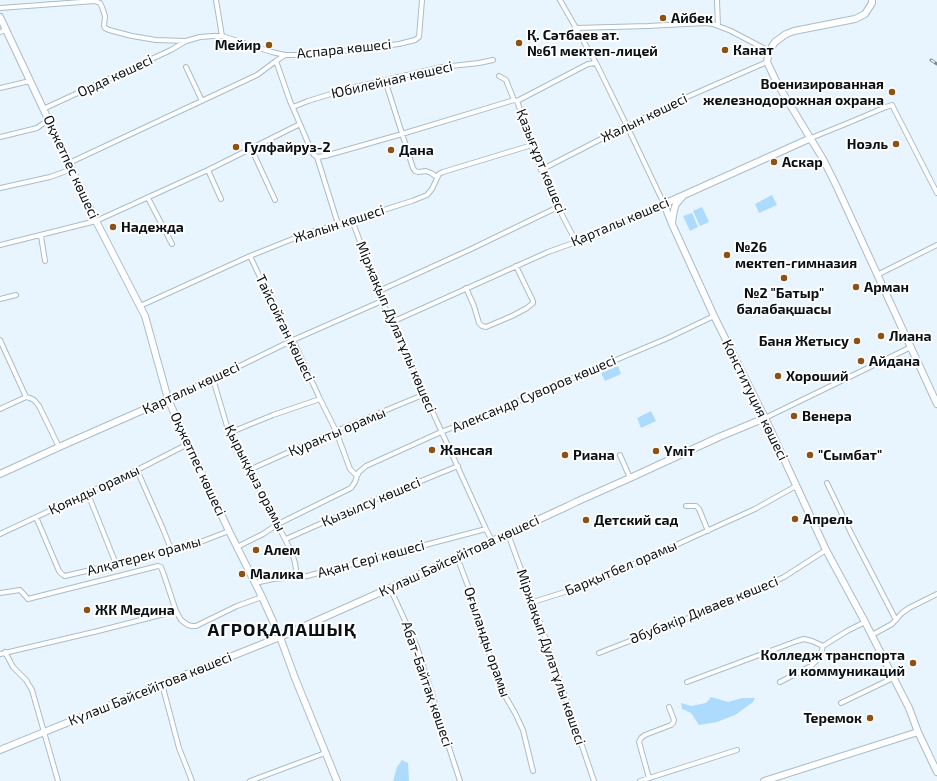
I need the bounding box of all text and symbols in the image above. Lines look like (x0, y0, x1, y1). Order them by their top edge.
place label: Айбек (671, 10, 713, 26)
marker: Айбек (658, 13, 668, 23)
place label: Қ. Сәтбаев ат. №61 мектеп-лицей (527, 27, 658, 60)
street label: Аспара көшесі (296, 36, 392, 62)
place label: Мейир (215, 37, 261, 53)
marker: Қ. Сәтбаев ат. №61 мектеп-лицей (514, 38, 524, 48)
marker: Мейир (264, 40, 274, 50)
place label: Канат (733, 42, 774, 58)
marker: Канат (720, 45, 730, 55)
street label: Орда көшесі (75, 51, 155, 101)
street label: Юбилейная көшесі (330, 58, 454, 102)
place label: Военизированная железнодорожная охрана (703, 76, 884, 108)
marker: Военизированная железнодорожная охрана (887, 87, 897, 97)
street label: Жалын көшесі (598, 90, 690, 146)
street label: Қазығұрт көшесі (512, 106, 570, 216)
street label: Оқжетпес көшесі (40, 112, 102, 222)
place label: Ноэль (847, 136, 888, 152)
place label: Гулфайруз-2 (244, 139, 331, 155)
marker: Ноэль (891, 139, 901, 149)
marker: Гулфайруз-2 (231, 142, 241, 152)
place label: Дана (399, 142, 434, 158)
marker: Дана (386, 145, 396, 155)
place label: Аскар (782, 154, 823, 170)
marker: Аскар (769, 157, 779, 167)
street label: Қарталы көшесі (568, 194, 672, 250)
street label: Жалын көшесі (292, 201, 386, 247)
place label: Надежда (121, 219, 184, 235)
marker: Надежда (108, 222, 118, 232)
street label: Міржақып Дулатұлы көшесі (352, 239, 440, 415)
place label: №26 мектеп-гимназия (735, 239, 857, 272)
marker: №26 мектеп-гимназия (722, 250, 732, 260)
street label: Тайсойған көшесі (252, 272, 318, 384)
marker: №2 "Батыр" балабақшасы (779, 273, 789, 283)
place label: Арман (864, 279, 909, 295)
marker: Арман (851, 282, 861, 292)
place label: №2 "Батыр" балабақшасы (736, 285, 832, 318)
place label: Лиана (889, 328, 932, 344)
marker: Лиана (876, 331, 886, 341)
place label: Баня Жетысу (759, 333, 849, 349)
marker: Баня Жетысу (852, 336, 862, 346)
street label: Конституция көшесі (718, 337, 792, 463)
street label: Александр Суворов көшесі (449, 352, 619, 436)
place label: Айдана (869, 353, 920, 369)
marker: Айдана (856, 356, 866, 366)
street label: Қарталы көшесі (140, 358, 242, 418)
place label: Хороший (786, 368, 849, 384)
marker: Хороший (773, 371, 783, 381)
street label: Қуракты орамы (286, 404, 388, 460)
place label: Венера (802, 408, 852, 424)
street label: Оқжетпес көшесі (167, 409, 229, 519)
marker: Венера (789, 411, 799, 421)
street label: Қырыққыз орамы (221, 422, 289, 534)
place label: Жансая (440, 442, 493, 458)
place label: Үміт (664, 443, 695, 459)
marker: Жансая (427, 445, 437, 455)
marker: Үміт (651, 446, 661, 456)
place label: Риана (573, 447, 615, 463)
place label: "Сымбат" (818, 447, 882, 463)
marker: Риана (560, 450, 570, 460)
marker: "Сымбат" (805, 450, 815, 460)
street label: Қоянды орамы (46, 462, 142, 518)
street label: Қызылсу көшесі (319, 474, 423, 530)
street label: Күләш Бәйсейітова көшесі (376, 511, 542, 601)
place label: Апрель (803, 511, 853, 527)
place label: Детский сад (594, 512, 678, 528)
marker: Апрель (790, 514, 800, 524)
marker: Детский сад (581, 515, 591, 525)
street label: Алқатерек орамы (85, 533, 203, 579)
street label: Ақан Сері көшесі (316, 537, 426, 581)
street label: Барқытбел орамы (562, 537, 680, 599)
place label: Алем (264, 542, 300, 558)
marker: Алем (251, 545, 261, 555)
place label: Малика (250, 566, 304, 582)
street label: Міржақып Дулатұлы көшесі (513, 567, 589, 747)
marker: Малика (237, 569, 247, 579)
street label: Әбубәкір Диваев көшесі (627, 573, 781, 647)
street label: Оғыланды орамы (460, 585, 514, 699)
place label: ЖК Медина (95, 602, 175, 618)
marker: ЖК Медина (82, 605, 92, 615)
district label: АГРОҚАЛАШЫҚ (207, 619, 357, 641)
street label: Абат-Байтақ көшесі (398, 619, 456, 749)
place label: Колледж транспорта и коммуникаций (761, 647, 905, 680)
street label: Күләш Бәйсейітова көшесі (66, 649, 234, 729)
marker: Колледж транспорта и коммуникаций (908, 658, 918, 668)
place label: Теремок (804, 710, 862, 726)
marker: Теремок (865, 713, 875, 723)

